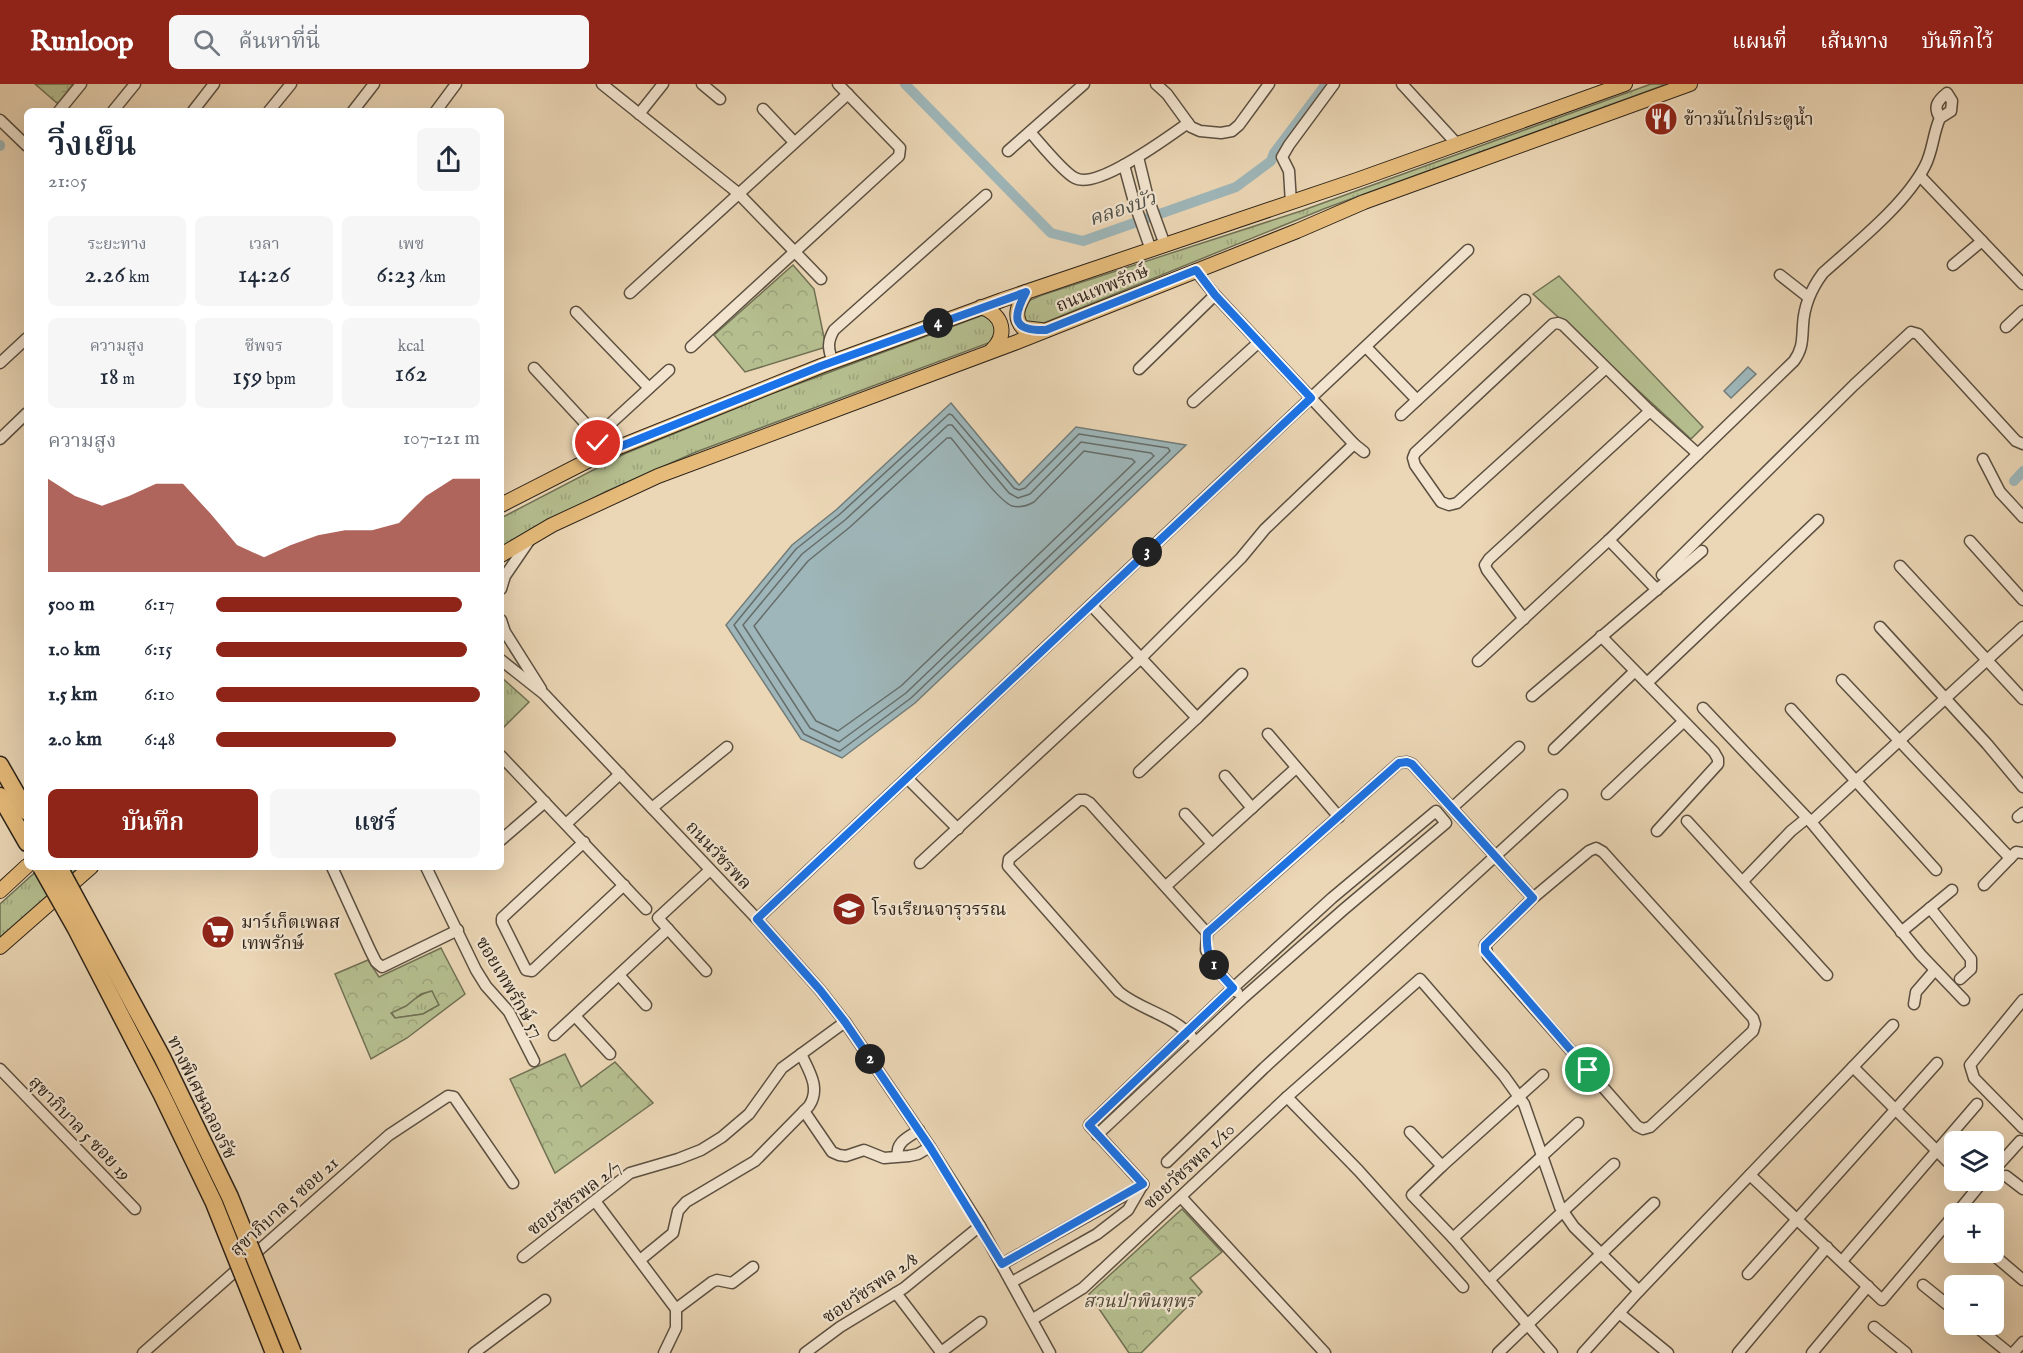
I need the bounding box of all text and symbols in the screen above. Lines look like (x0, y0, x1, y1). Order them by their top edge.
search box (169, 15, 589, 69)
text: Runloop (30, 25, 133, 60)
icon: search (190, 26, 223, 59)
text: ค้นหาที่นี่ (238, 28, 320, 56)
text: แผนที่ (1732, 29, 1787, 56)
text: เส้นทาง (1820, 29, 1888, 56)
text: บันทึกไว้ (1921, 29, 1993, 56)
restaurant icon: ข้าวมันไก่ประตูน้ำ (1643, 101, 1679, 137)
place label: ข้าวมันไก่ประตูน้ำ (1684, 105, 1814, 132)
text: วิ่งเย็น (48, 125, 137, 167)
button: share (417, 128, 480, 191)
text: 21:05 (48, 169, 87, 194)
water label: คลองบัว (1086, 186, 1160, 232)
text: ระยะทาง (87, 235, 147, 255)
text: เวลา (248, 235, 280, 255)
text: เพซ (398, 235, 424, 255)
text: 2.26 (84, 258, 125, 291)
text: 14:26 (238, 258, 290, 291)
text: 6:23 (376, 258, 416, 291)
street label: ถนนเทพรักษ์ (1052, 259, 1153, 318)
text: km (125, 268, 150, 288)
text: /km (416, 268, 446, 288)
pin: 4 (923, 308, 953, 338)
text: 4 (934, 313, 942, 333)
text: ความสูง (90, 337, 144, 357)
text: ชีพจร (245, 337, 283, 357)
text: kcal (398, 337, 424, 357)
text: 162 (395, 357, 427, 390)
text: 18 (99, 360, 119, 393)
text: 159 (232, 360, 263, 393)
text: m (119, 370, 135, 390)
text: bpm (263, 370, 296, 390)
pin (572, 417, 623, 468)
text: 107–121 m (403, 426, 480, 451)
icon: check (581, 426, 614, 459)
text: ความสูง (48, 429, 116, 454)
pin: 3 (1132, 537, 1162, 567)
text: 3 (1144, 542, 1150, 562)
text: 500 m (48, 592, 95, 617)
text: 6:17 (144, 592, 175, 617)
text: 1.0 km (48, 637, 100, 662)
text: 6:15 (144, 637, 172, 662)
text: 1.5 km (48, 682, 98, 707)
text: 6:10 (144, 682, 175, 707)
text: 2.0 km (48, 727, 102, 752)
text: 6:48 (144, 727, 175, 752)
button: บันทึก (48, 789, 258, 858)
button: แชร์ (270, 789, 480, 858)
street label: ถนนวัชรพล (680, 817, 756, 896)
school or university icon: โรงเรียนจารุวรรณ (831, 891, 867, 927)
place label: โรงเรียนจารุวรรณ (871, 896, 1006, 922)
place label: มาร์เก็ตเพลส เทพรักษ์ (241, 911, 340, 956)
supermarket icon: มาร์เก็ตเพลส เทพรักษ์ (200, 914, 236, 950)
street label: ซอยเทพรักษ์ 57 (469, 932, 549, 1043)
pin: 1 (1199, 950, 1229, 980)
text: 1 (1211, 955, 1217, 975)
street label: ทางพิเศษฉลองรัช (161, 1032, 240, 1163)
pin: 2 (855, 1044, 885, 1074)
pin (1562, 1044, 1613, 1095)
text: 2 (866, 1049, 874, 1069)
icon: arrive (1571, 1053, 1604, 1086)
street label: สุขาภิบาล 5 ซอย 19 (23, 1072, 135, 1187)
street label: ซอยวัชรพล 1/10 (1139, 1119, 1241, 1215)
map controls (1944, 1131, 2004, 1335)
button: layers (1944, 1131, 2004, 1191)
street label: สุขาภิบาล 5 ซอย 21 (226, 1152, 344, 1262)
street label: ซอยวัชรพล 2/7 (523, 1156, 626, 1242)
button: + (1944, 1203, 2004, 1263)
street label: ซอยวัชรพล 2/8 (819, 1249, 923, 1330)
button: − (1944, 1275, 2004, 1335)
park label: สวนป่าพินทุพร (1083, 1291, 1197, 1314)

